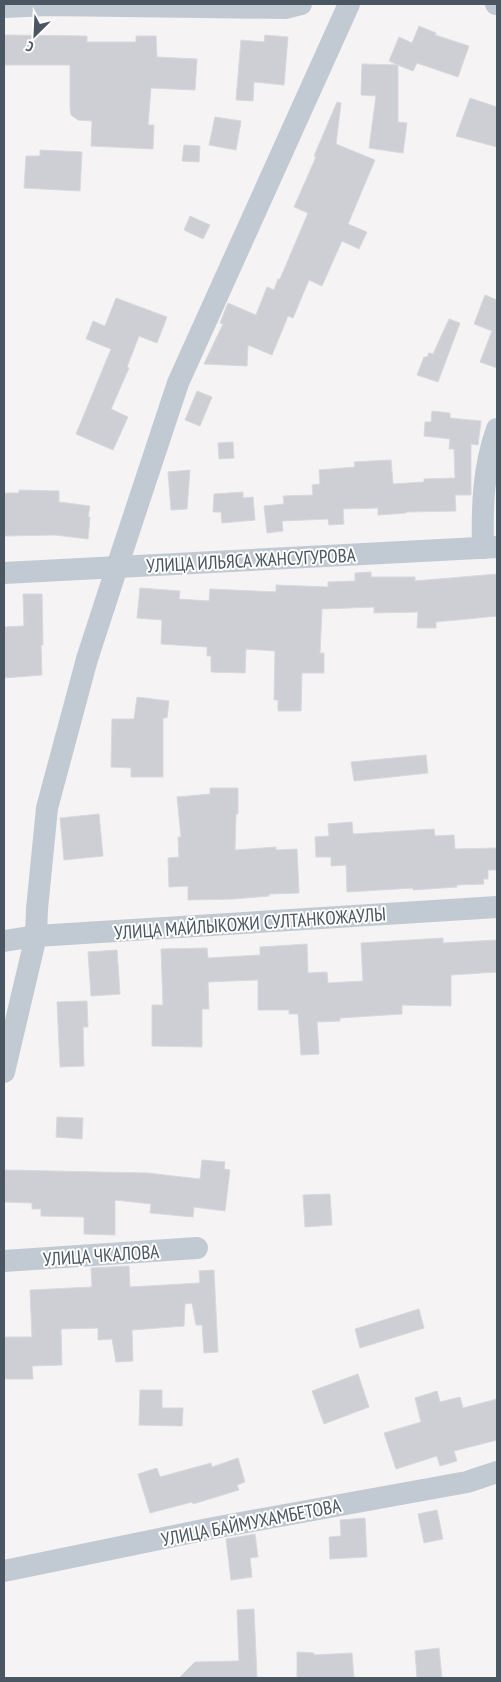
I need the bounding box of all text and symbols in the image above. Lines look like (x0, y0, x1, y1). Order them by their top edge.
north arrow (10, 10, 60, 60)
text: С (23, 37, 36, 56)
street label: УЛИЦА ИЛЬЯСА ЖАНСУГУРОВА (146, 543, 356, 577)
street label: УЛИЦА МАЙЛЫКОЖИ СУЛТАНКОЖАУЛЫ (113, 902, 387, 944)
street label: УЛИЦА ЧКАЛОВА (42, 1239, 160, 1271)
street label: УЛИЦА БАЙМУХАМБЕТОВА (159, 1493, 343, 1551)

